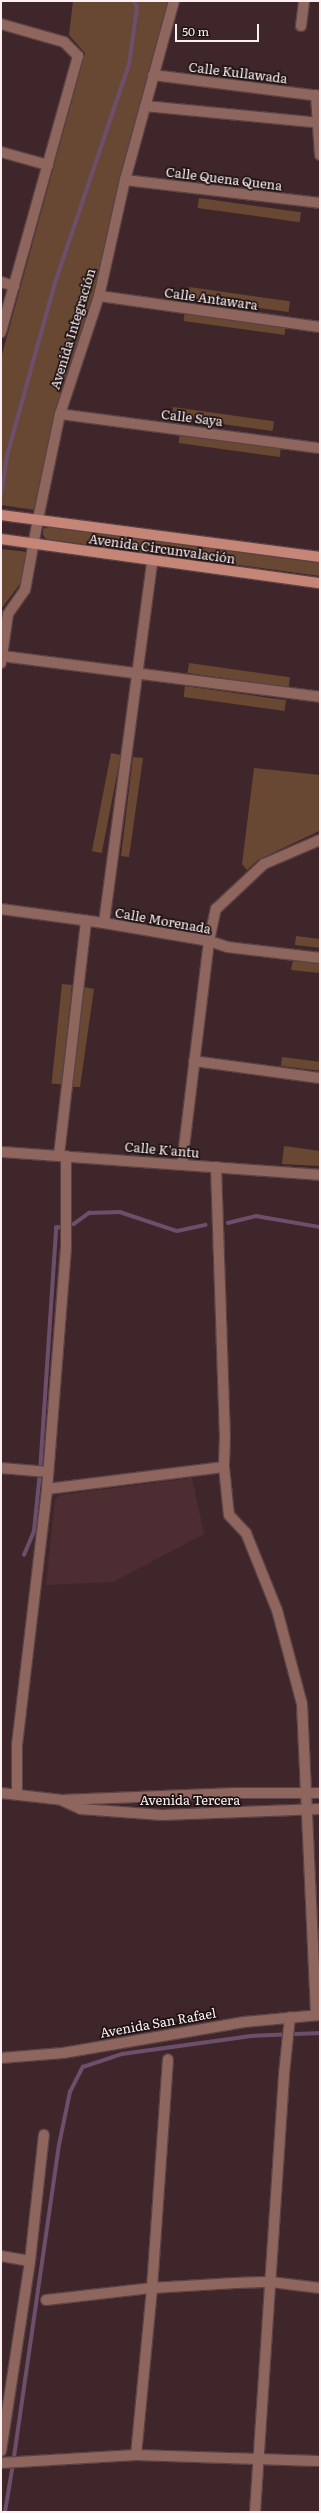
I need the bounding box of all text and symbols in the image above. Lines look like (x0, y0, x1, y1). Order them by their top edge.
scale bar (177, 16, 261, 42)
text: 50 m (182, 22, 209, 40)
street label: Calle Kullawada (188, 59, 288, 87)
street label: Calle Quena Quena (165, 164, 283, 194)
street label: Avenida Integración (47, 267, 99, 391)
street label: Calle Antawara (163, 285, 259, 313)
street label: Calle Saya (160, 406, 224, 430)
street label: Avenida Circunvalación (88, 531, 236, 567)
street label: Calle Morenada (114, 905, 212, 937)
street label: Calle K'antu (124, 1139, 200, 1161)
street label: Avenida Tercera (140, 1792, 240, 1808)
street label: Avenida San Rafael (99, 2005, 217, 2041)

